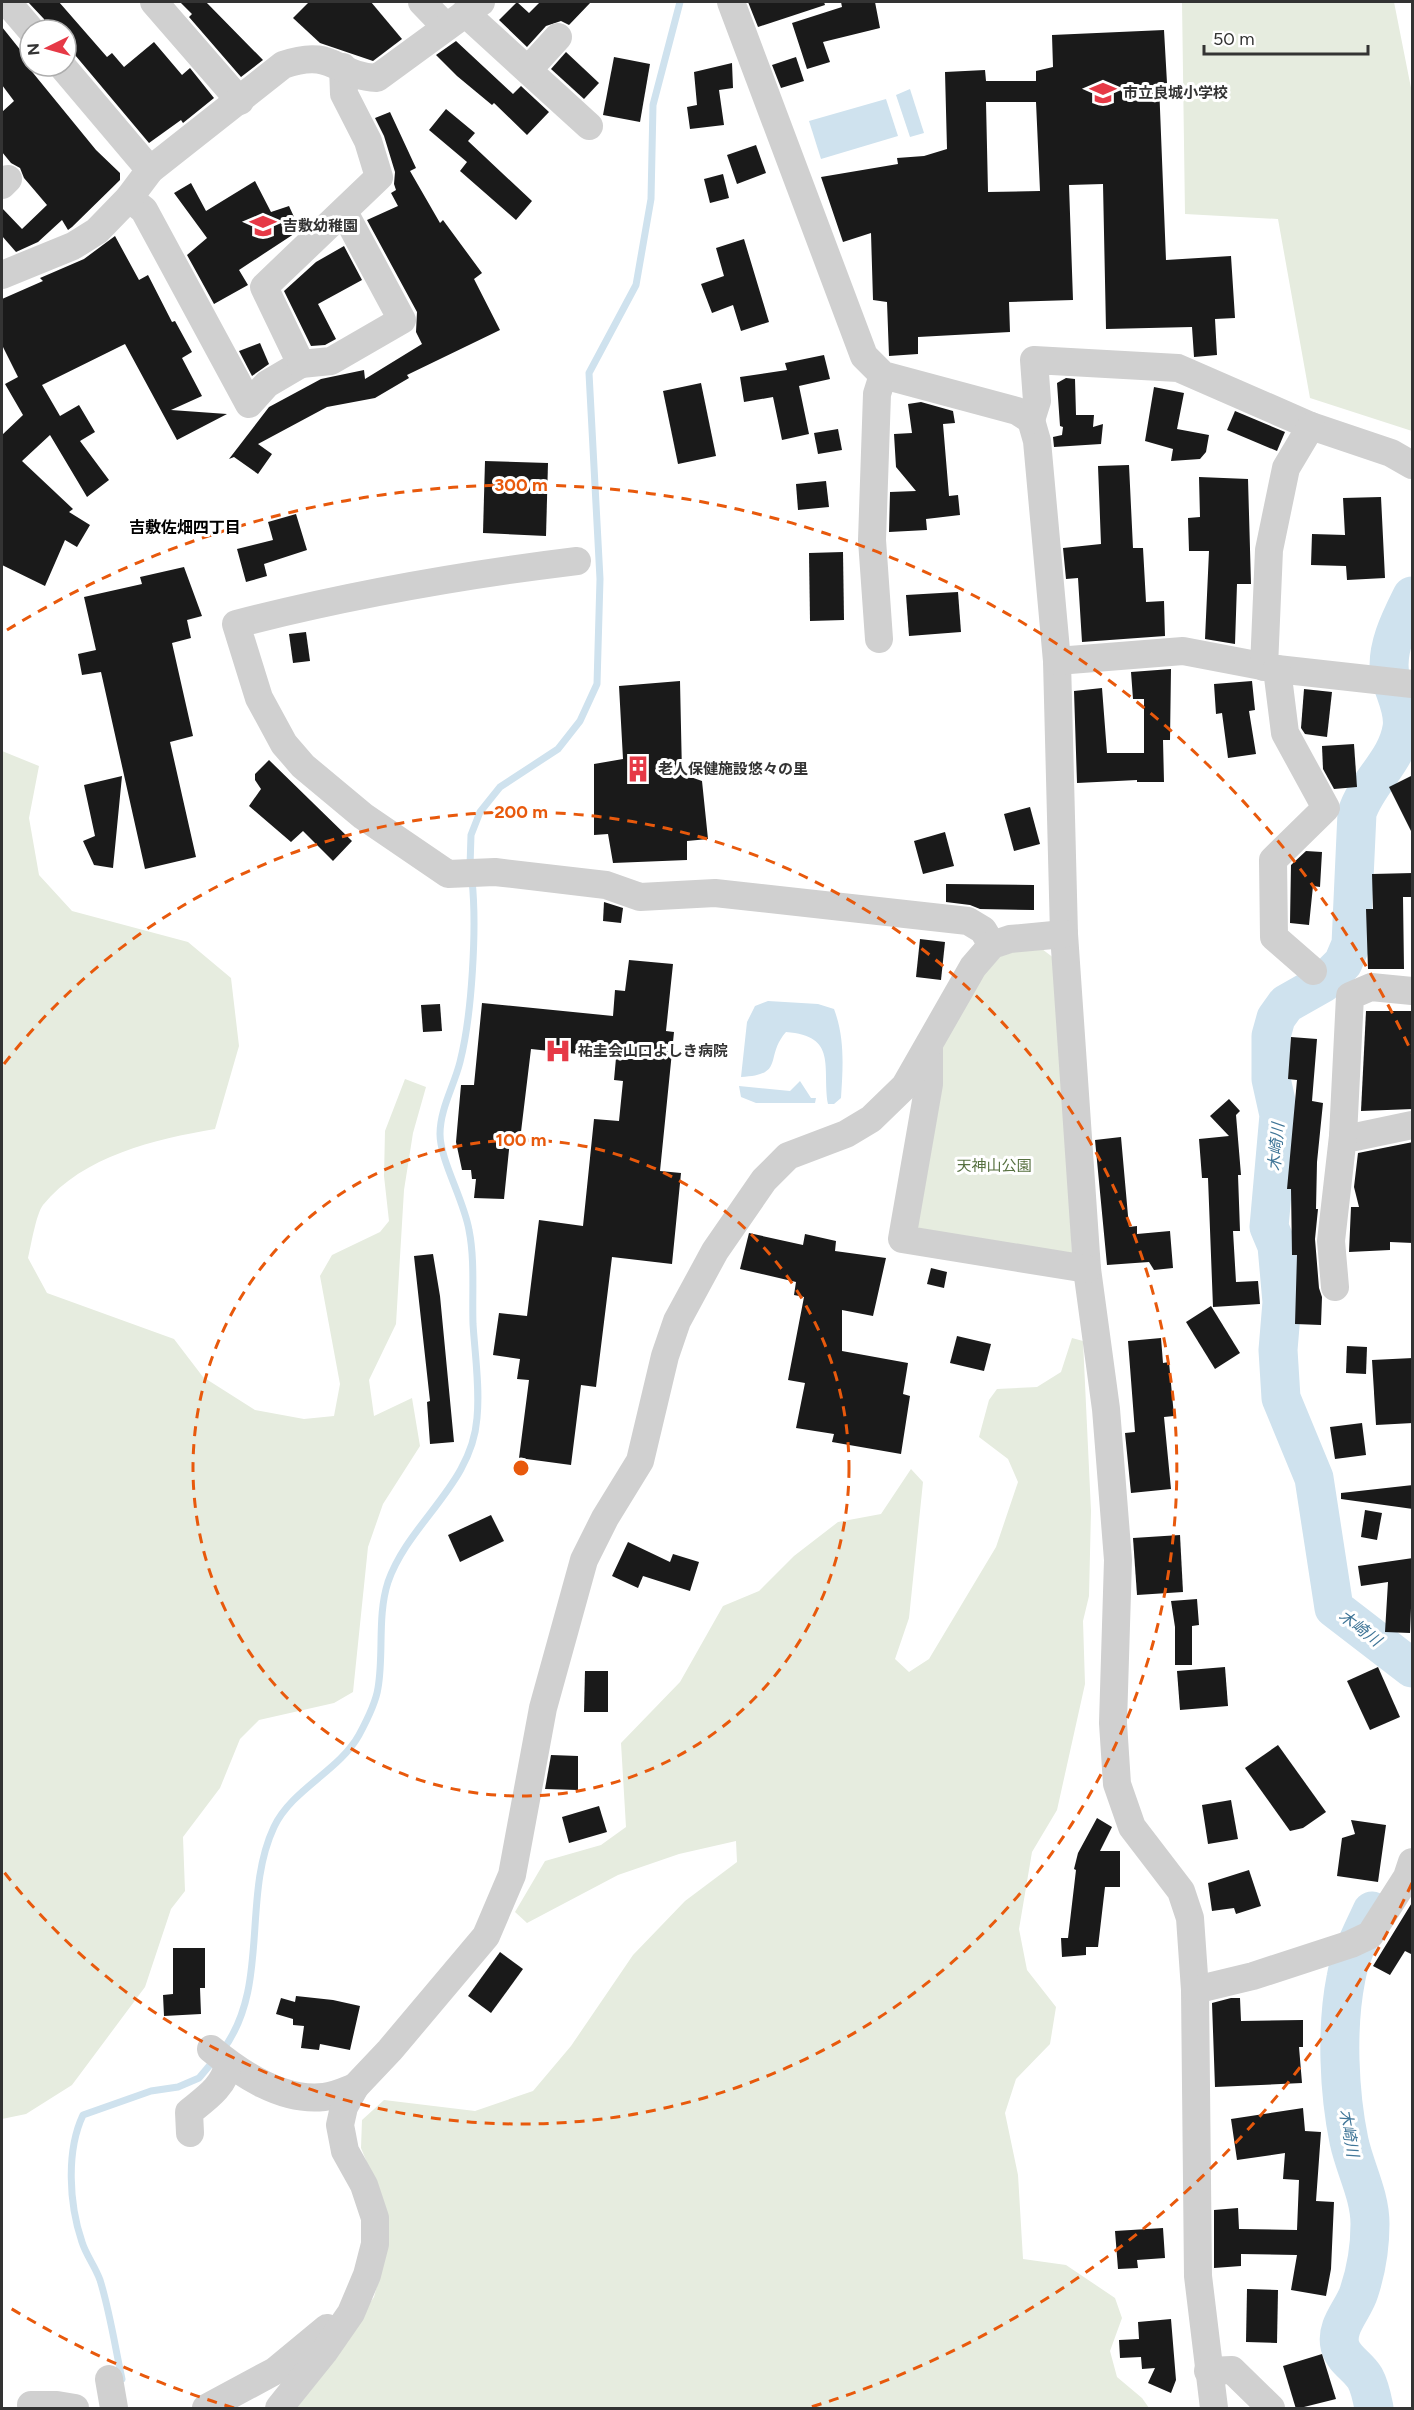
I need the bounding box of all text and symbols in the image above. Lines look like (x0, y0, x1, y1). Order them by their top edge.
north arrow (18, 18, 78, 78)
scale bar (1204, 18, 1368, 56)
text: 50 m (1213, 28, 1255, 50)
text: N (24, 42, 44, 56)
school or university icon: 市立良城小学校 (1088, 78, 1118, 108)
place label: 市立良城小学校 (1123, 84, 1228, 102)
school or university icon: 吉敷幼稚園 (248, 211, 278, 241)
place label: 吉敷幼稚園 (283, 217, 358, 235)
text: 300 m (494, 474, 548, 496)
district label: 吉敷佐畑四丁目 (129, 518, 241, 537)
building icon: 老人保健施設悠々の里 (623, 754, 653, 784)
place label: 老人保健施設悠々の里 (658, 760, 808, 778)
text: 200 m (494, 801, 548, 823)
hospital icon: 祐圭会山口よしき病院 (543, 1036, 573, 1066)
place label: 祐圭会山口よしき病院 (577, 1042, 728, 1060)
water label: 木崎川 (1264, 1120, 1288, 1172)
text: 100 m (496, 1129, 546, 1151)
park label: 天神山公園 (956, 1157, 1032, 1175)
centre of rings (511, 1458, 531, 1478)
water label: 木崎川 (1335, 1606, 1386, 1651)
water label: 木崎川 (1335, 2108, 1363, 2160)

